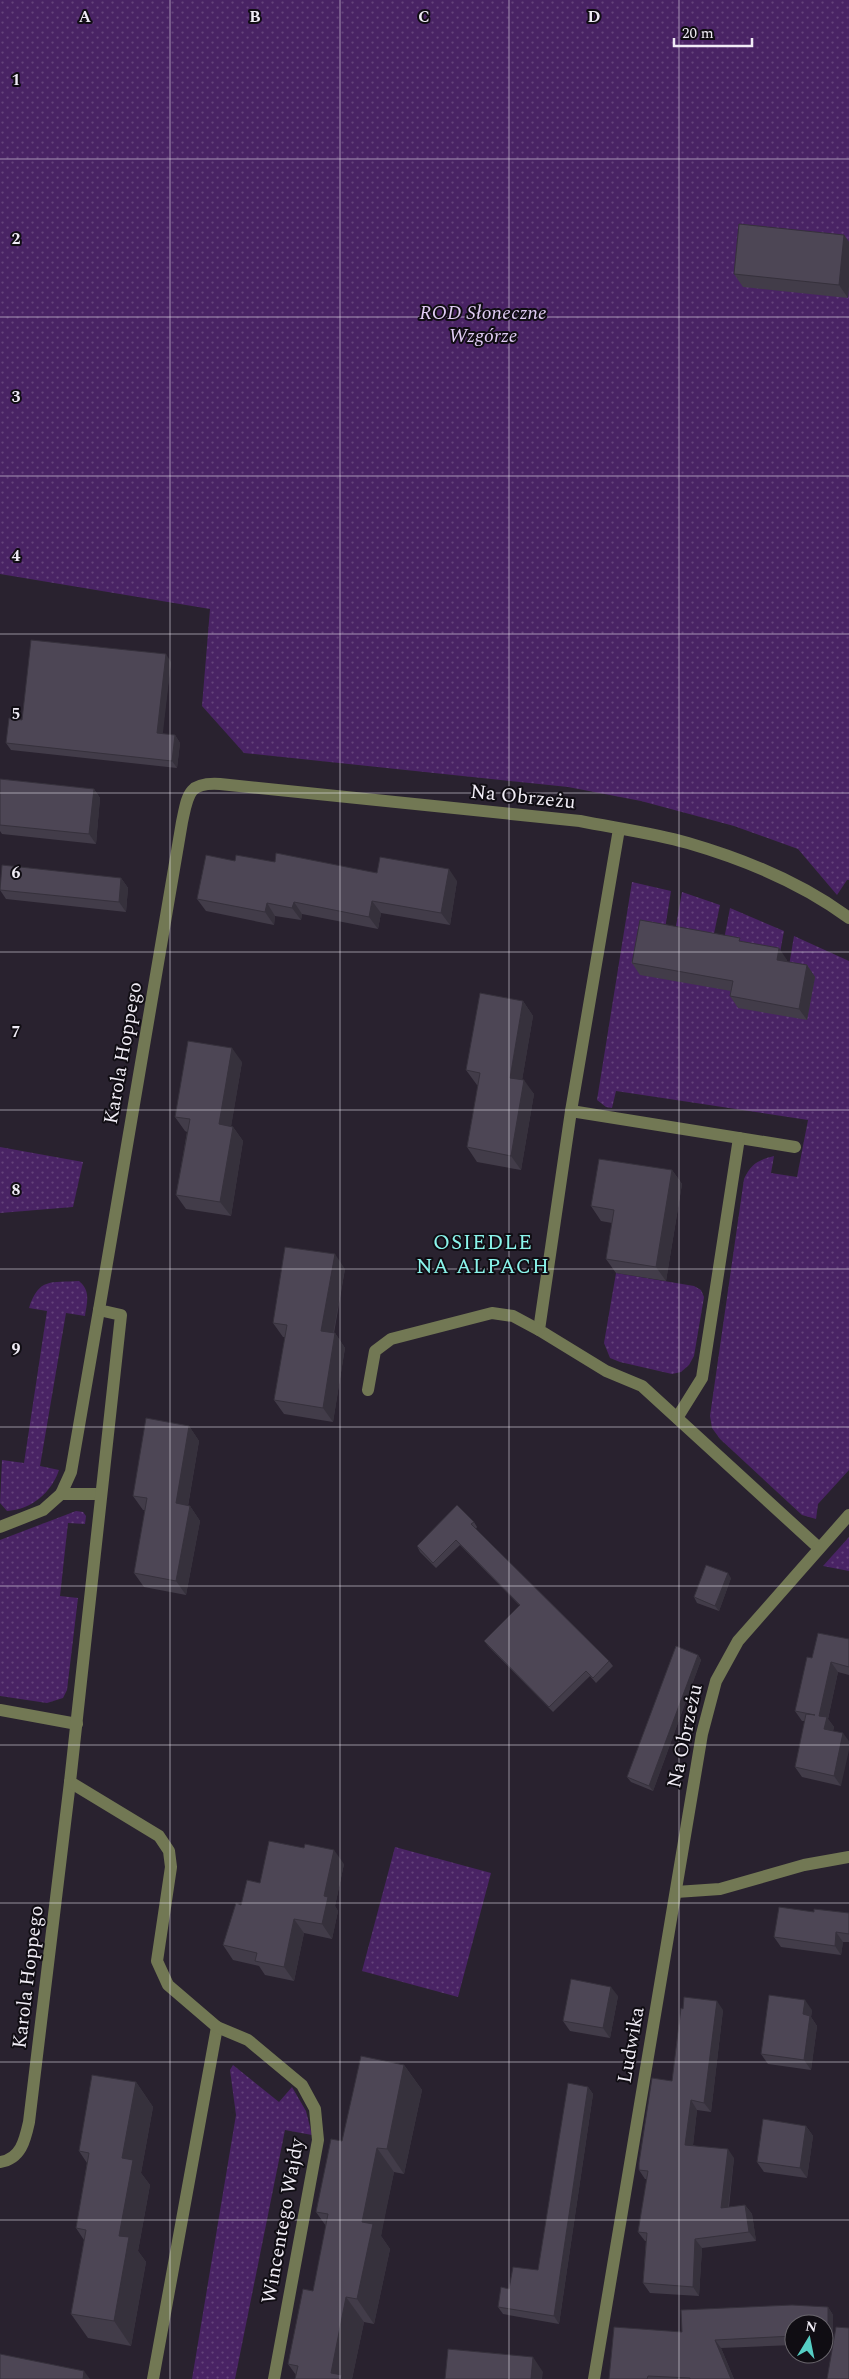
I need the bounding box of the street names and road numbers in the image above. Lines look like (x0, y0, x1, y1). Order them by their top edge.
street label: Na Obrzeżu (469, 777, 577, 817)
street label: Karola Hoppego (96, 979, 150, 1127)
street label: Na Obrzeżu (659, 1681, 711, 1791)
street label: Karola Hoppego (4, 1904, 52, 2050)
street label: Ludwika (610, 2004, 652, 2086)
street label: Wincentego Wajdy (254, 2135, 313, 2306)

